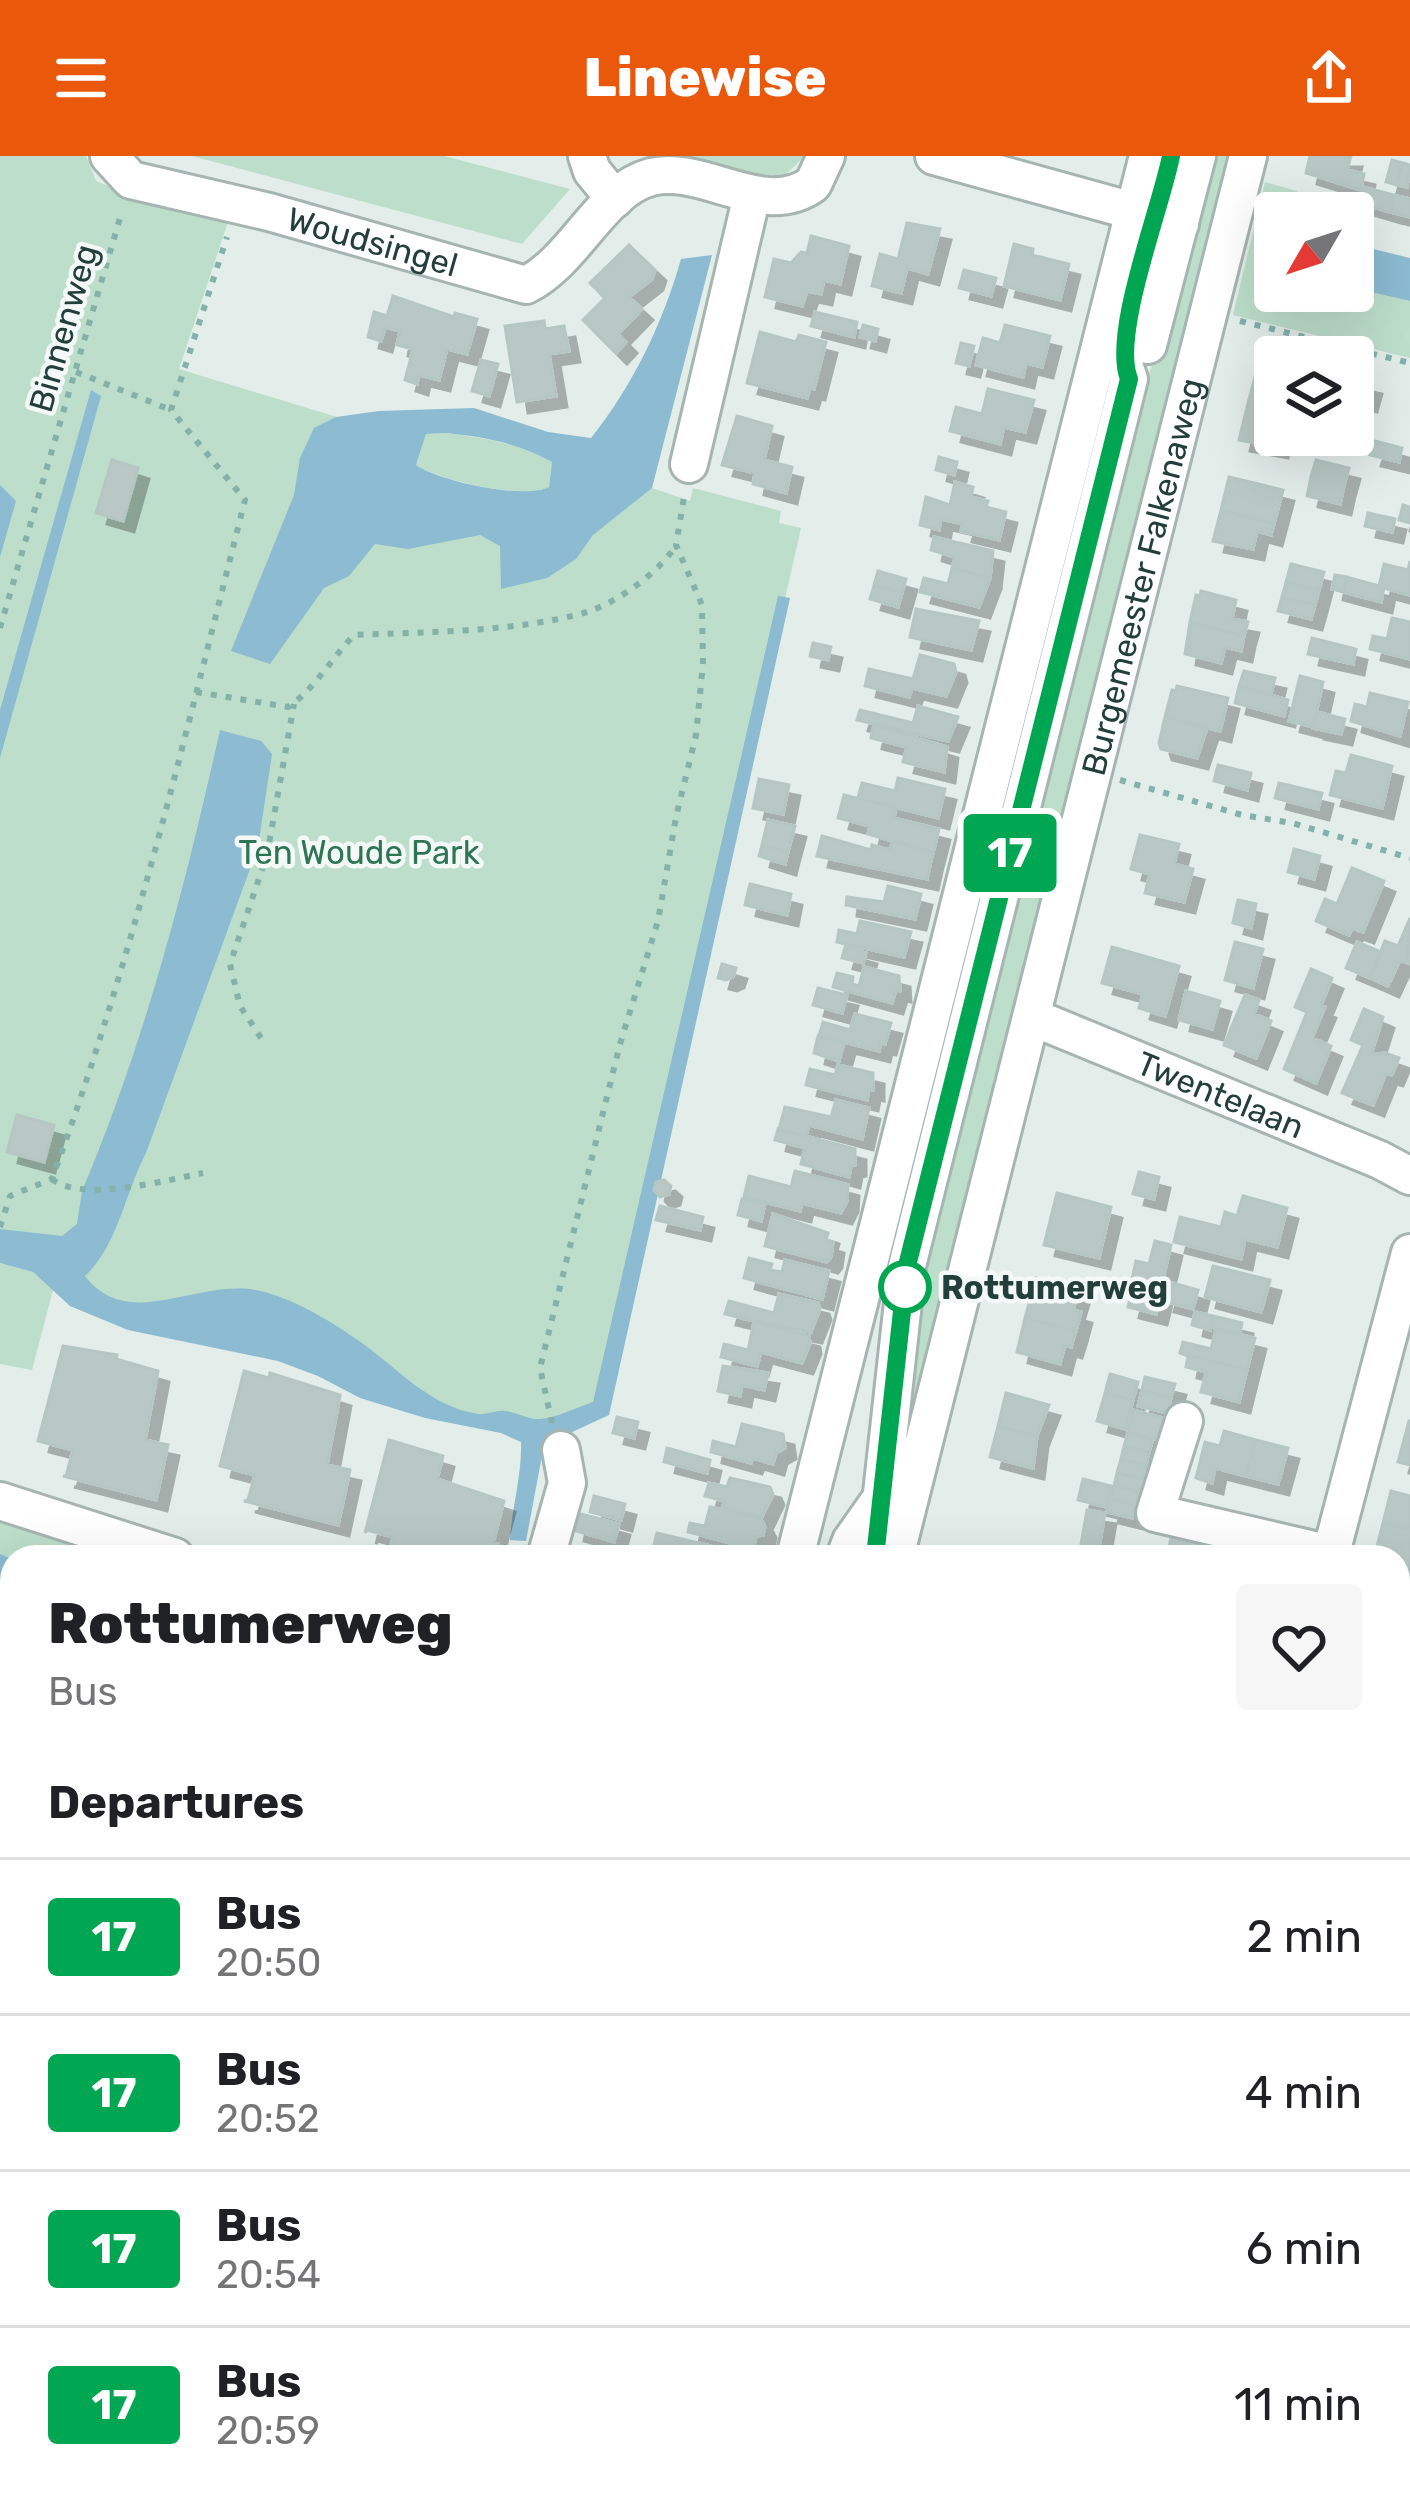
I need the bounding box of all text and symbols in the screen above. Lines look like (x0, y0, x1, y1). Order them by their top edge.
icon: menu (48, 45, 114, 111)
icon: share (1296, 45, 1362, 111)
text: Linewise (583, 46, 827, 110)
north arrow (1254, 192, 1374, 312)
map controls (1254, 192, 1374, 456)
street label: Woudsingel (283, 199, 462, 285)
street label: Binnenweg (21, 240, 106, 416)
button: layers (1254, 336, 1374, 456)
street label: Burgemeester Falkenaweg (1074, 374, 1211, 780)
line badge: 17 (956, 814, 1064, 892)
text: 17 (988, 828, 1032, 878)
park label: Ten Woude Park (238, 833, 480, 872)
street label: Twentelaan (1131, 1043, 1310, 1147)
marker: Rottumerweg (880, 1262, 930, 1312)
place label: Rottumerweg (941, 1268, 1168, 1307)
button: heart (1236, 1584, 1362, 1710)
text: Rottumerweg (48, 1590, 453, 1657)
text: Bus (48, 1669, 117, 1715)
text: Departures (48, 1776, 304, 1829)
text: Bus (216, 1887, 301, 1940)
text: 2 min (1246, 1910, 1362, 1963)
text: 17 (92, 1912, 136, 1962)
text: 20:50 (216, 1940, 322, 1986)
text: Bus (216, 2043, 301, 2096)
text: 4 min (1245, 2066, 1362, 2119)
text: 17 (92, 2068, 136, 2118)
text: 20:52 (216, 2096, 320, 2142)
text: Bus (216, 2199, 301, 2252)
text: 6 min (1246, 2222, 1362, 2275)
text: 17 (92, 2224, 136, 2274)
text: 20:54 (216, 2252, 321, 2298)
text: Bus (216, 2355, 301, 2408)
text: 11 min (1234, 2378, 1362, 2431)
text: 17 (92, 2380, 136, 2430)
text: 20:59 (216, 2408, 320, 2454)

